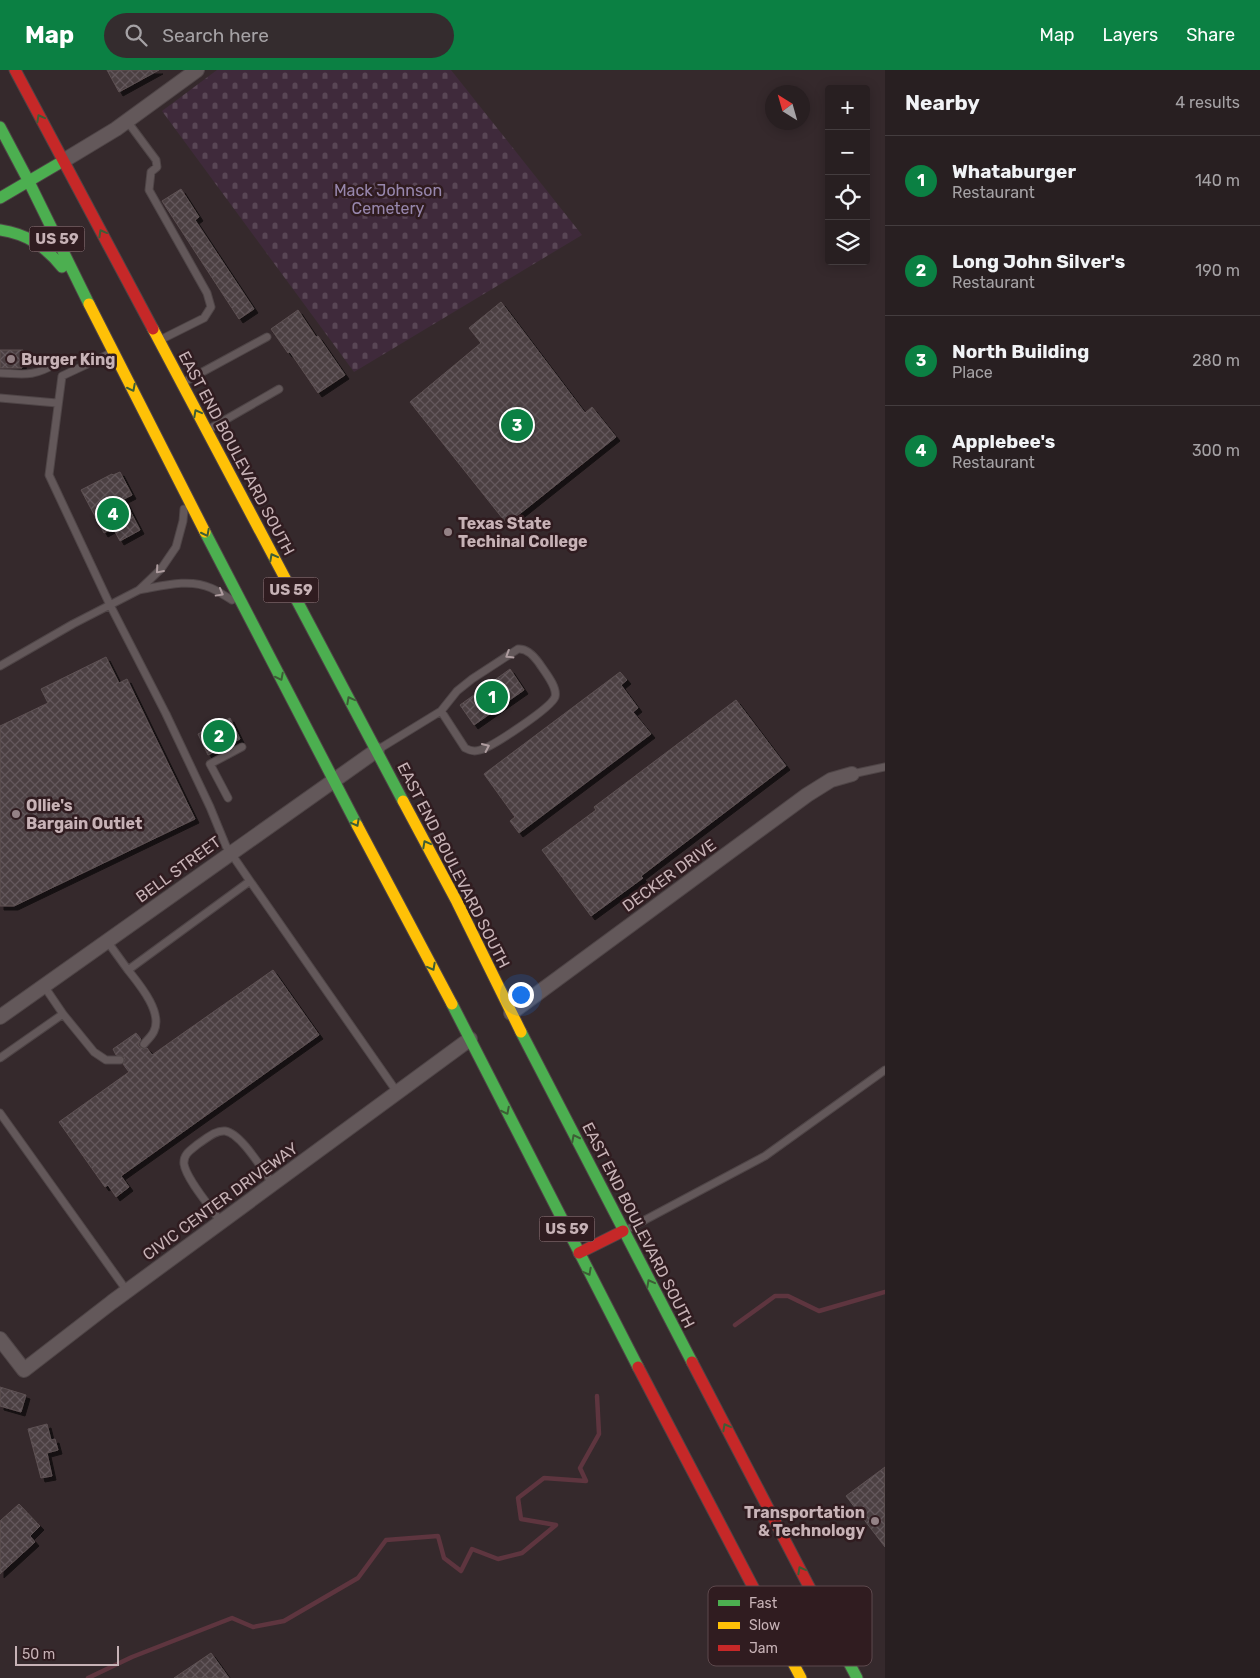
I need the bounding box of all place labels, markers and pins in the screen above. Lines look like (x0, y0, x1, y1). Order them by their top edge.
place label: Burger King (21, 350, 115, 369)
marker: Burger King (5, 353, 17, 365)
pin: 3 (501, 406, 533, 444)
pin: 4 (97, 495, 129, 533)
place label: Texas State Techinal College (458, 514, 588, 551)
marker: Texas State Techinal College (442, 526, 454, 538)
pin: 1 (476, 678, 508, 716)
pin: 2 (203, 717, 235, 755)
place label: Ollie's Bargain Outlet (26, 796, 143, 833)
marker: Ollie's Bargain Outlet (10, 808, 22, 820)
place label: Transportation & Technology (744, 1503, 865, 1540)
marker: Transportation & Technology (869, 1515, 881, 1527)

